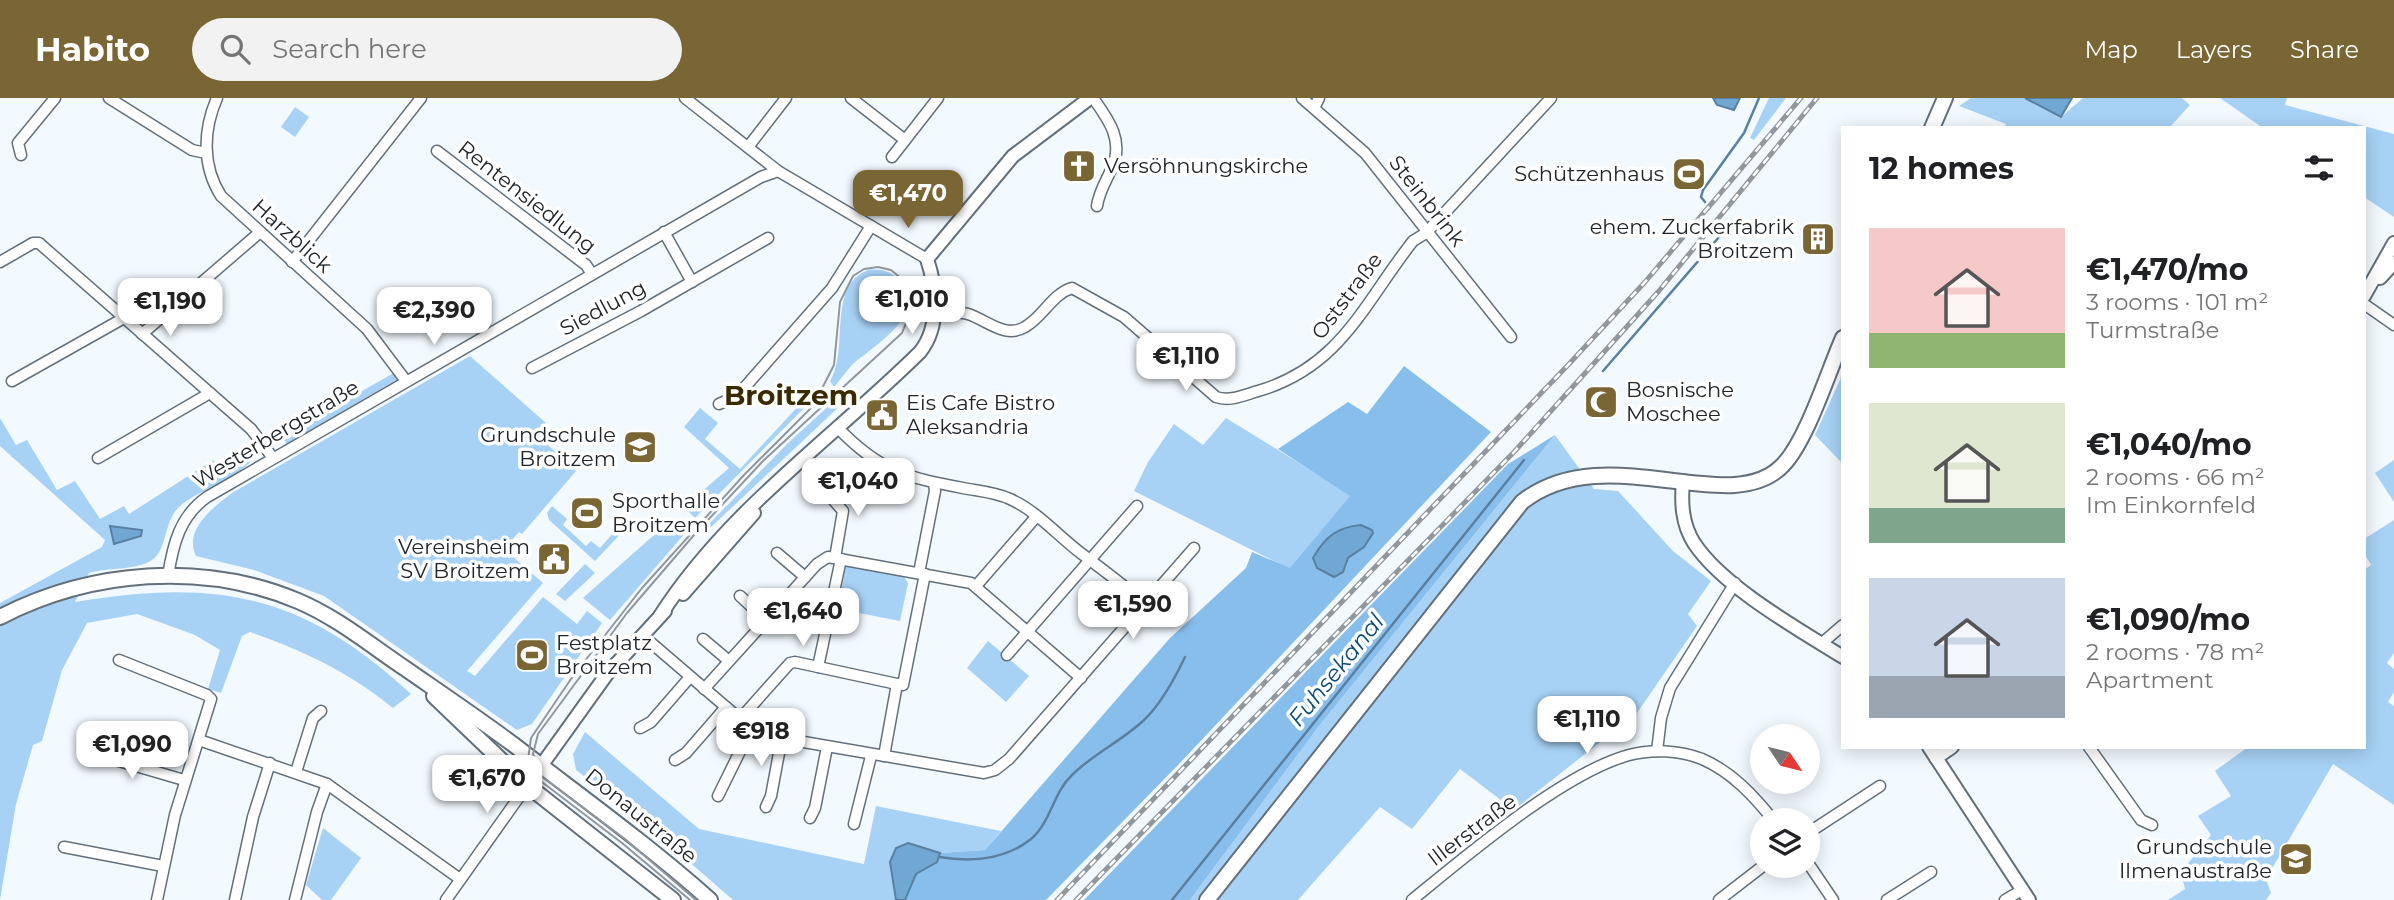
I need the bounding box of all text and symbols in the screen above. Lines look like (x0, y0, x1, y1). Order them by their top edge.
search box (192, 18, 682, 81)
text: Habito (35, 29, 150, 69)
icon: search (216, 30, 254, 68)
text: Search here (272, 33, 427, 65)
text: Map (2084, 35, 2138, 64)
text: Layers (2176, 35, 2252, 64)
text: Share (2290, 35, 2359, 64)
street label: Rentensiedlung (453, 135, 601, 258)
church icon: Versöhnungskirche (1060, 147, 1098, 185)
icon: filters (2300, 149, 2338, 187)
street label: Steinbrink (1384, 150, 1471, 251)
text: 12 homes (1869, 150, 2014, 187)
place label: Versöhnungskirche (1104, 153, 1308, 178)
sports icon: Schützenhaus (1670, 155, 1708, 193)
place label: Schützenhaus (1514, 161, 1664, 186)
pin: €1,470 (851, 170, 965, 230)
text: €1,470 (869, 179, 947, 207)
street label: Harzblick (247, 193, 338, 278)
place label: ehem. Zuckerfabrik Broitzem (1590, 214, 1794, 263)
building icon: ehem. Zuckerfabrik Broitzem (1799, 220, 1837, 258)
street label: Oststraße (1306, 248, 1387, 344)
text: €1,470/mo (2086, 251, 2249, 288)
icon: home (1925, 256, 2009, 340)
street label: Siedlung (555, 274, 650, 341)
pin: €1,010 (855, 276, 969, 336)
pin: €1,190 (113, 278, 227, 338)
text: €1,010 (875, 285, 949, 313)
text: €1,190 (134, 287, 206, 315)
pin: €2,390 (377, 288, 491, 347)
text: 3 rooms · 101 m² (2086, 288, 2268, 316)
text: €2,390 (393, 296, 475, 324)
text: Turmstraße (2086, 316, 2219, 344)
pin: €1,110 (1129, 334, 1243, 393)
text: €1,110 (1152, 342, 1220, 370)
street label: Westerbergstraße (188, 374, 363, 493)
place label: Bosnische Moschee (1626, 377, 1734, 426)
district label: Broitzem (724, 378, 858, 412)
mosque icon: Bosnische Moschee (1582, 383, 1620, 421)
place label: Eis Cafe Bistro Aleksandria (906, 390, 1055, 439)
public building icon: Eis Cafe Bistro Aleksandria (863, 396, 901, 434)
place label: Grundschule Broitzem (480, 422, 616, 471)
text: €1,040/mo (2086, 426, 2252, 463)
school or university icon: Grundschule Broitzem (621, 428, 659, 466)
icon: home (1925, 431, 2009, 515)
pin: €1,040 (801, 458, 915, 518)
text: 2 rooms · 66 m² (2086, 463, 2265, 491)
text: €1,040 (818, 467, 898, 495)
place label: Sporthalle Broitzem (612, 488, 720, 537)
text: Im Einkornfeld (2086, 491, 2256, 519)
sports icon: Sporthalle Broitzem (568, 494, 606, 532)
place label: Vereinsheim SV Broitzem (398, 534, 530, 583)
public building icon: Vereinsheim SV Broitzem (535, 540, 573, 578)
pin: €1,590 (1076, 582, 1190, 641)
pin: €1,640 (746, 588, 860, 648)
text: €1,590 (1094, 590, 1172, 618)
text: €1,640 (763, 597, 843, 625)
text: €1,090/mo (2086, 601, 2250, 638)
icon: home (1925, 606, 2009, 690)
water label: Fuhsekanal (1282, 608, 1390, 732)
place label: Festplatz Broitzem (556, 630, 653, 679)
sports icon: Festplatz Broitzem (513, 636, 551, 674)
text: 2 rooms · 78 m² (2086, 638, 2264, 666)
text: Apartment (2086, 666, 2214, 694)
pin: €1,110 (1530, 696, 1644, 756)
text: €1,110 (1553, 705, 1621, 733)
pin: €918 (720, 708, 802, 768)
text: €918 (732, 717, 790, 745)
pin: €1,090 (75, 722, 189, 781)
north arrow (1750, 724, 1820, 794)
map controls (1750, 724, 1820, 878)
text: €1,090 (92, 730, 172, 758)
pin: €1,670 (430, 756, 544, 815)
street label: Donaustraße (580, 763, 702, 868)
text: €1,670 (448, 764, 526, 792)
street label: Illerstraße (1423, 788, 1521, 871)
button: layers (1750, 808, 1820, 878)
place label: Grundschule Ilmenaustraße (2119, 834, 2272, 883)
school or university icon: Grundschule Ilmenaustraße (2277, 840, 2315, 878)

